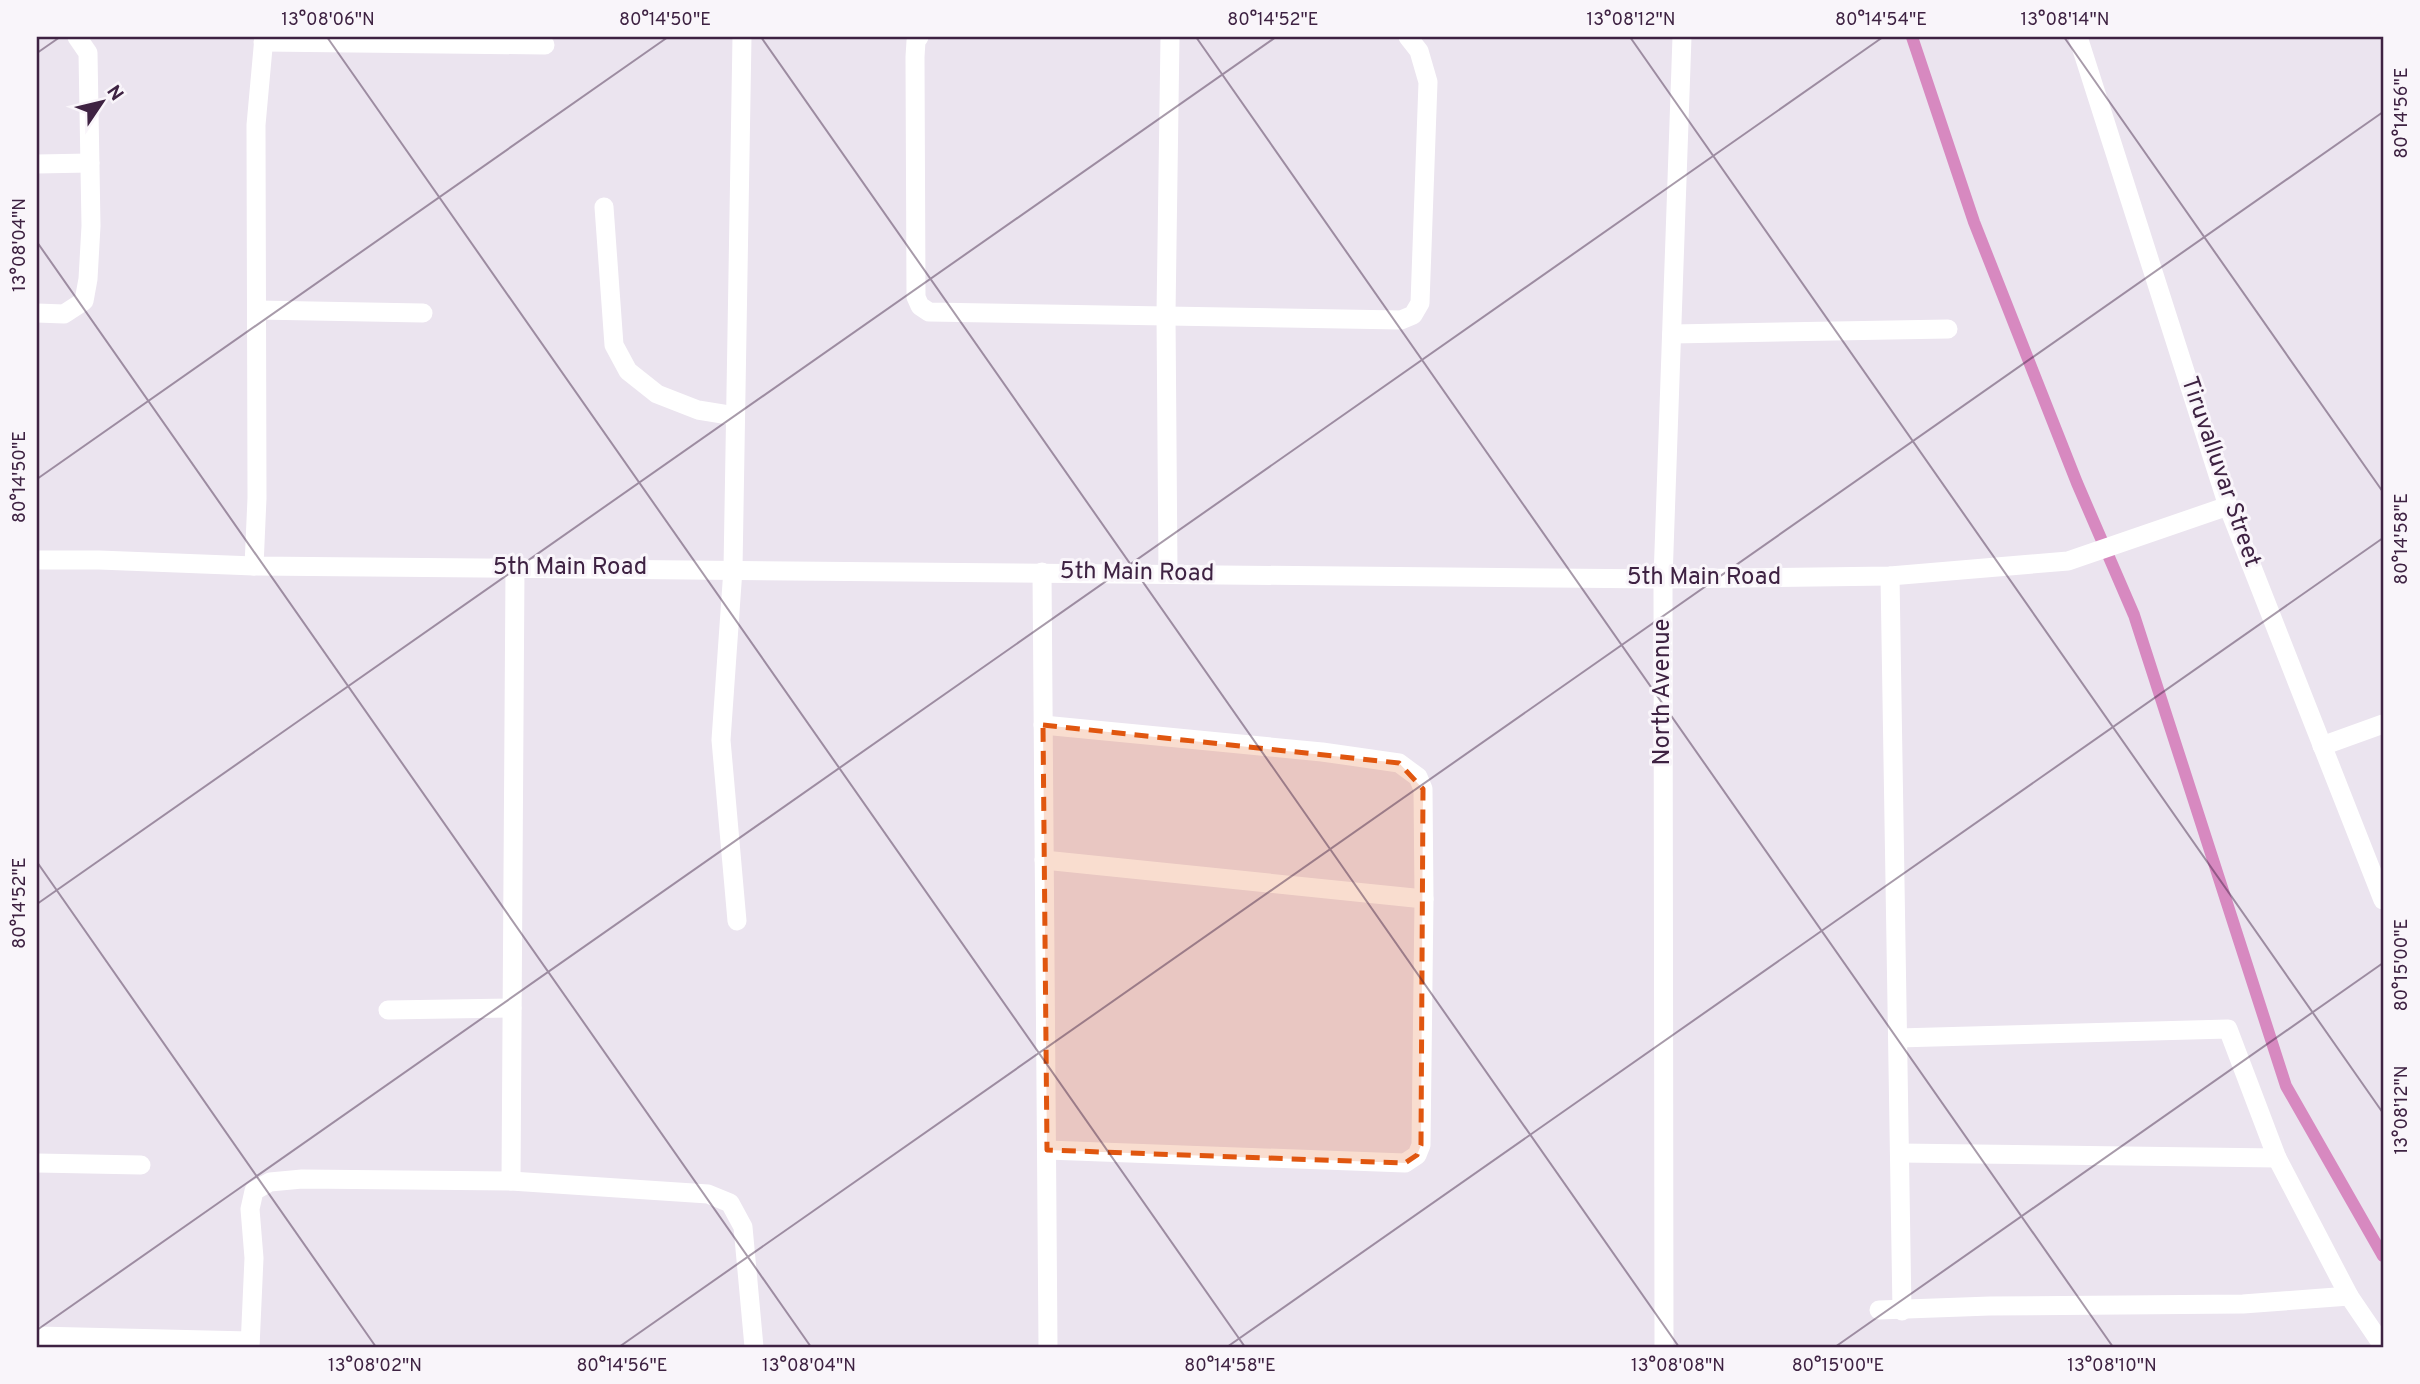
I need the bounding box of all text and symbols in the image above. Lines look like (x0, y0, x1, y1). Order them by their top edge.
text: 13°08'06"N (281, 9, 375, 32)
text: 80°14'50"E (619, 9, 711, 32)
text: 80°14'52"E (1227, 9, 1319, 32)
text: 13°08'12"N (1586, 9, 1676, 32)
text: 80°14'54"E (1835, 9, 1927, 32)
text: 13°08'14"N (2021, 9, 2109, 32)
north arrow (66, 66, 136, 136)
text: 80°14'56"E (2391, 67, 2414, 159)
text: N (101, 81, 128, 106)
text: 13°08'04"N (9, 198, 32, 292)
street label: Tiruvalluvar Street (2173, 373, 2267, 571)
text: 80°14'50"E (9, 431, 32, 523)
text: 80°14'58"E (2391, 493, 2414, 585)
street label: 5th Main Road (493, 553, 647, 583)
street label: 5th Main Road (1059, 557, 1215, 589)
street label: 5th Main Road (1627, 563, 1781, 593)
street label: North Avenue (1648, 618, 1678, 766)
text: 80°14'52"E (9, 857, 32, 949)
text: 80°15'00"E (2391, 919, 2414, 1011)
text: 13°08'12"N (2391, 1065, 2414, 1155)
text: 13°08'02"N (328, 1355, 422, 1378)
text: 80°14'56"E (576, 1355, 668, 1378)
text: 13°08'04"N (762, 1355, 856, 1378)
text: 80°14'58"E (1184, 1355, 1276, 1378)
text: 13°08'08"N (1631, 1355, 1725, 1378)
text: 80°15'00"E (1792, 1355, 1884, 1378)
text: 13°08'10"N (2067, 1355, 2157, 1378)

